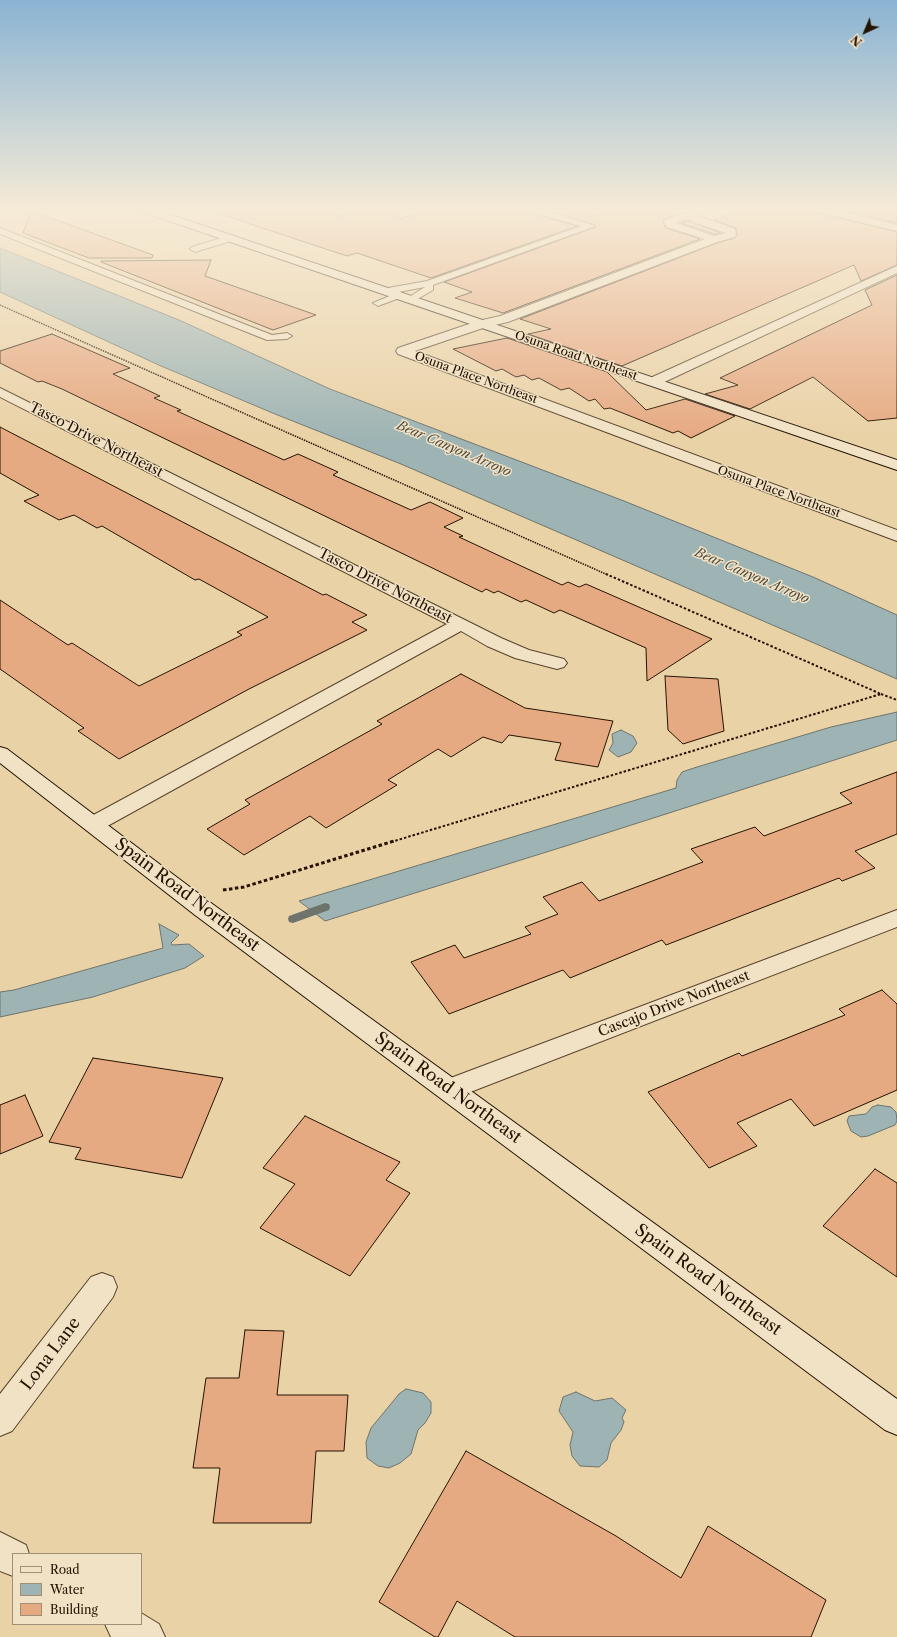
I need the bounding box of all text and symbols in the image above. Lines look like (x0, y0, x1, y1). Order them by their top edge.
north arrow (845, 12, 885, 52)
text: N (848, 32, 865, 49)
street label: Osuna Road Northeast (513, 328, 639, 384)
street label: Osuna Place Northeast (413, 349, 539, 407)
street label: Tasco Drive Northeast (26, 399, 166, 481)
water label: Bear Canyon Arroyo (395, 418, 513, 480)
street label: Osuna Place Northeast (716, 463, 842, 521)
street label: Tasco Drive Northeast (315, 545, 455, 627)
water label: Bear Canyon Arroyo (693, 545, 811, 607)
street label: Spain Road Northeast (111, 834, 263, 956)
street label: Cascajo Drive Northeast (596, 967, 752, 1041)
street label: Spain Road Northeast (371, 1028, 525, 1148)
street label: Spain Road Northeast (631, 1220, 785, 1340)
street label: Lona Lane (17, 1314, 85, 1394)
legend (12, 1553, 142, 1625)
text: Road (50, 1562, 80, 1577)
text: Water (50, 1582, 84, 1597)
text: Building (50, 1602, 98, 1617)

